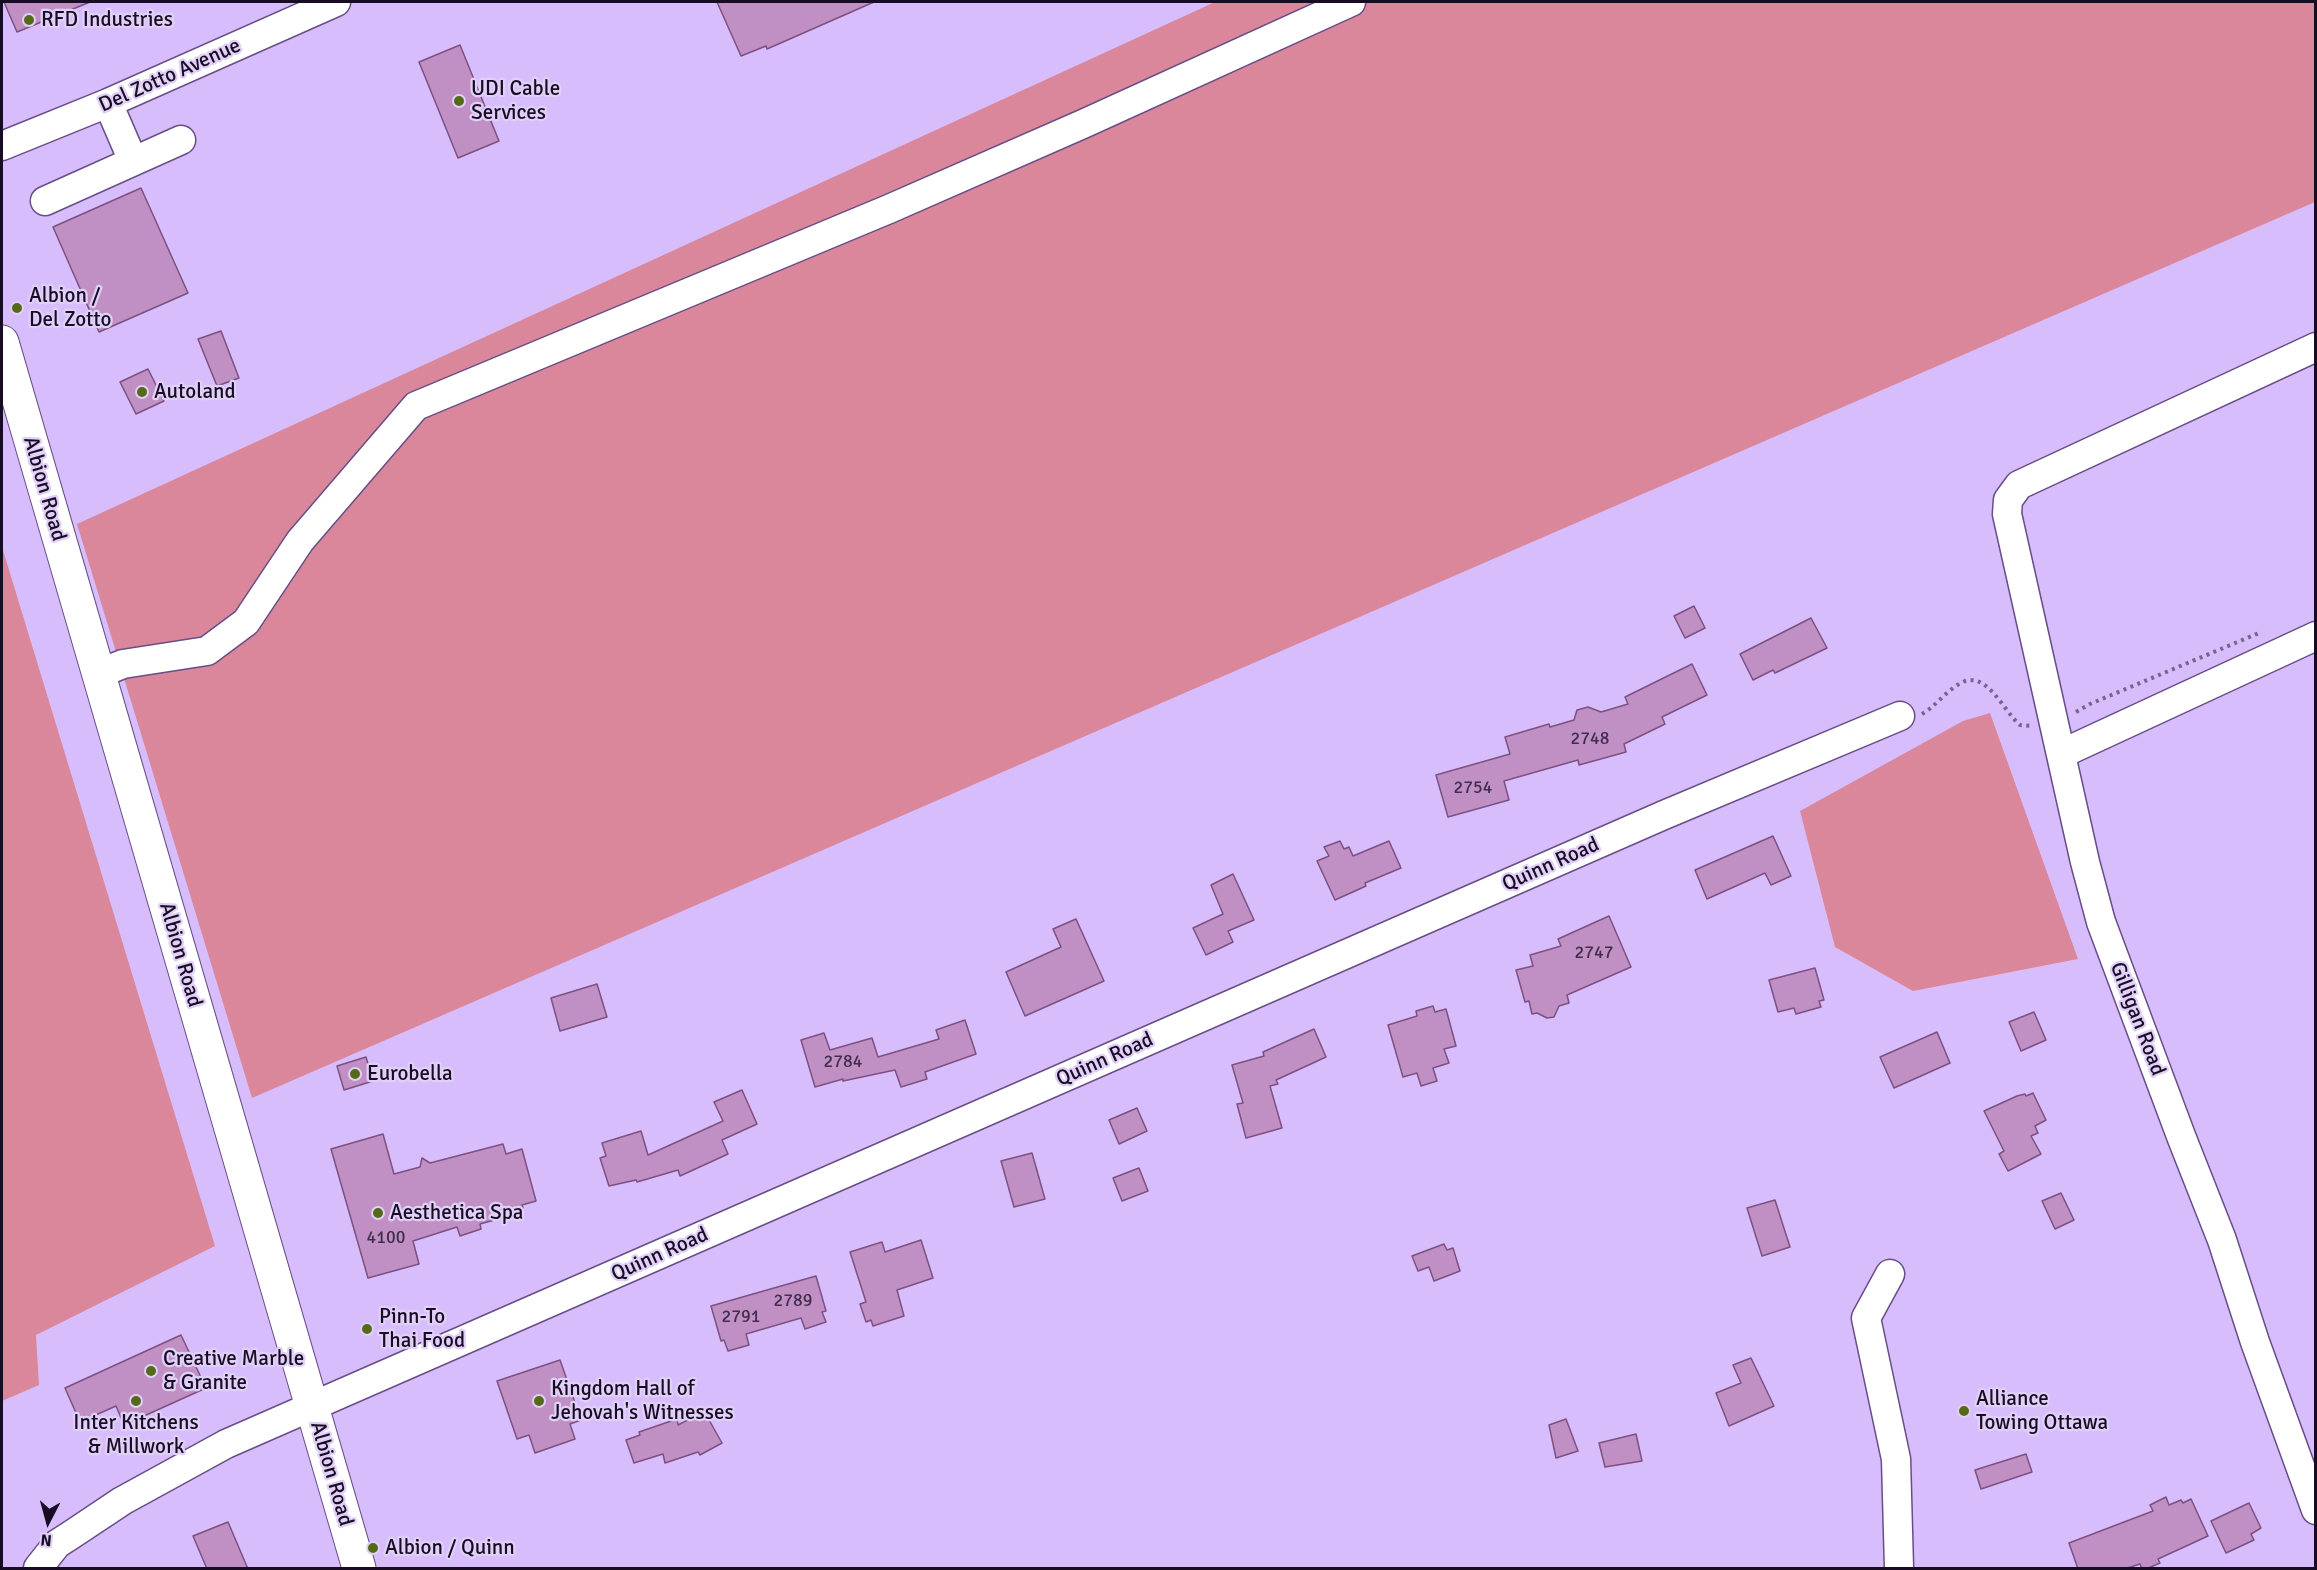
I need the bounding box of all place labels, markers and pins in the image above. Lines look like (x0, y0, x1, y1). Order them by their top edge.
place label: RFD Industries (41, 7, 173, 33)
marker: RFD Industries (22, 13, 36, 27)
place label: UDI Cable Services (471, 76, 560, 126)
marker: UDI Cable Services (452, 94, 466, 108)
place label: Albion / Del Zotto (29, 283, 111, 333)
marker: Albion / Del Zotto (10, 301, 24, 315)
place label: Autoland (154, 379, 236, 405)
marker: Autoland (135, 385, 149, 399)
place label: Eurobella (367, 1061, 453, 1087)
marker: Eurobella (348, 1067, 362, 1081)
place label: Aesthetica Spa (390, 1200, 523, 1226)
marker: Aesthetica Spa (371, 1206, 385, 1220)
place label: Pinn-To Thai Food (379, 1304, 465, 1354)
marker: Pinn-To Thai Food (360, 1322, 374, 1336)
place label: Creative Marble & Granite (163, 1346, 304, 1396)
marker: Creative Marble & Granite (144, 1364, 158, 1378)
place label: Kingdom Hall of Jehovah's Witnesses (551, 1376, 734, 1426)
place label: Alliance Towing Ottawa (1976, 1386, 2108, 1436)
marker: Inter Kitchens & Millwork (129, 1394, 143, 1408)
marker: Kingdom Hall of Jehovah's Witnesses (532, 1394, 546, 1408)
marker: Alliance Towing Ottawa (1957, 1404, 1971, 1418)
place label: Inter Kitchens & Millwork (73, 1410, 199, 1460)
place label: Albion / Quinn (385, 1535, 515, 1561)
marker: Albion / Quinn (366, 1541, 380, 1555)

